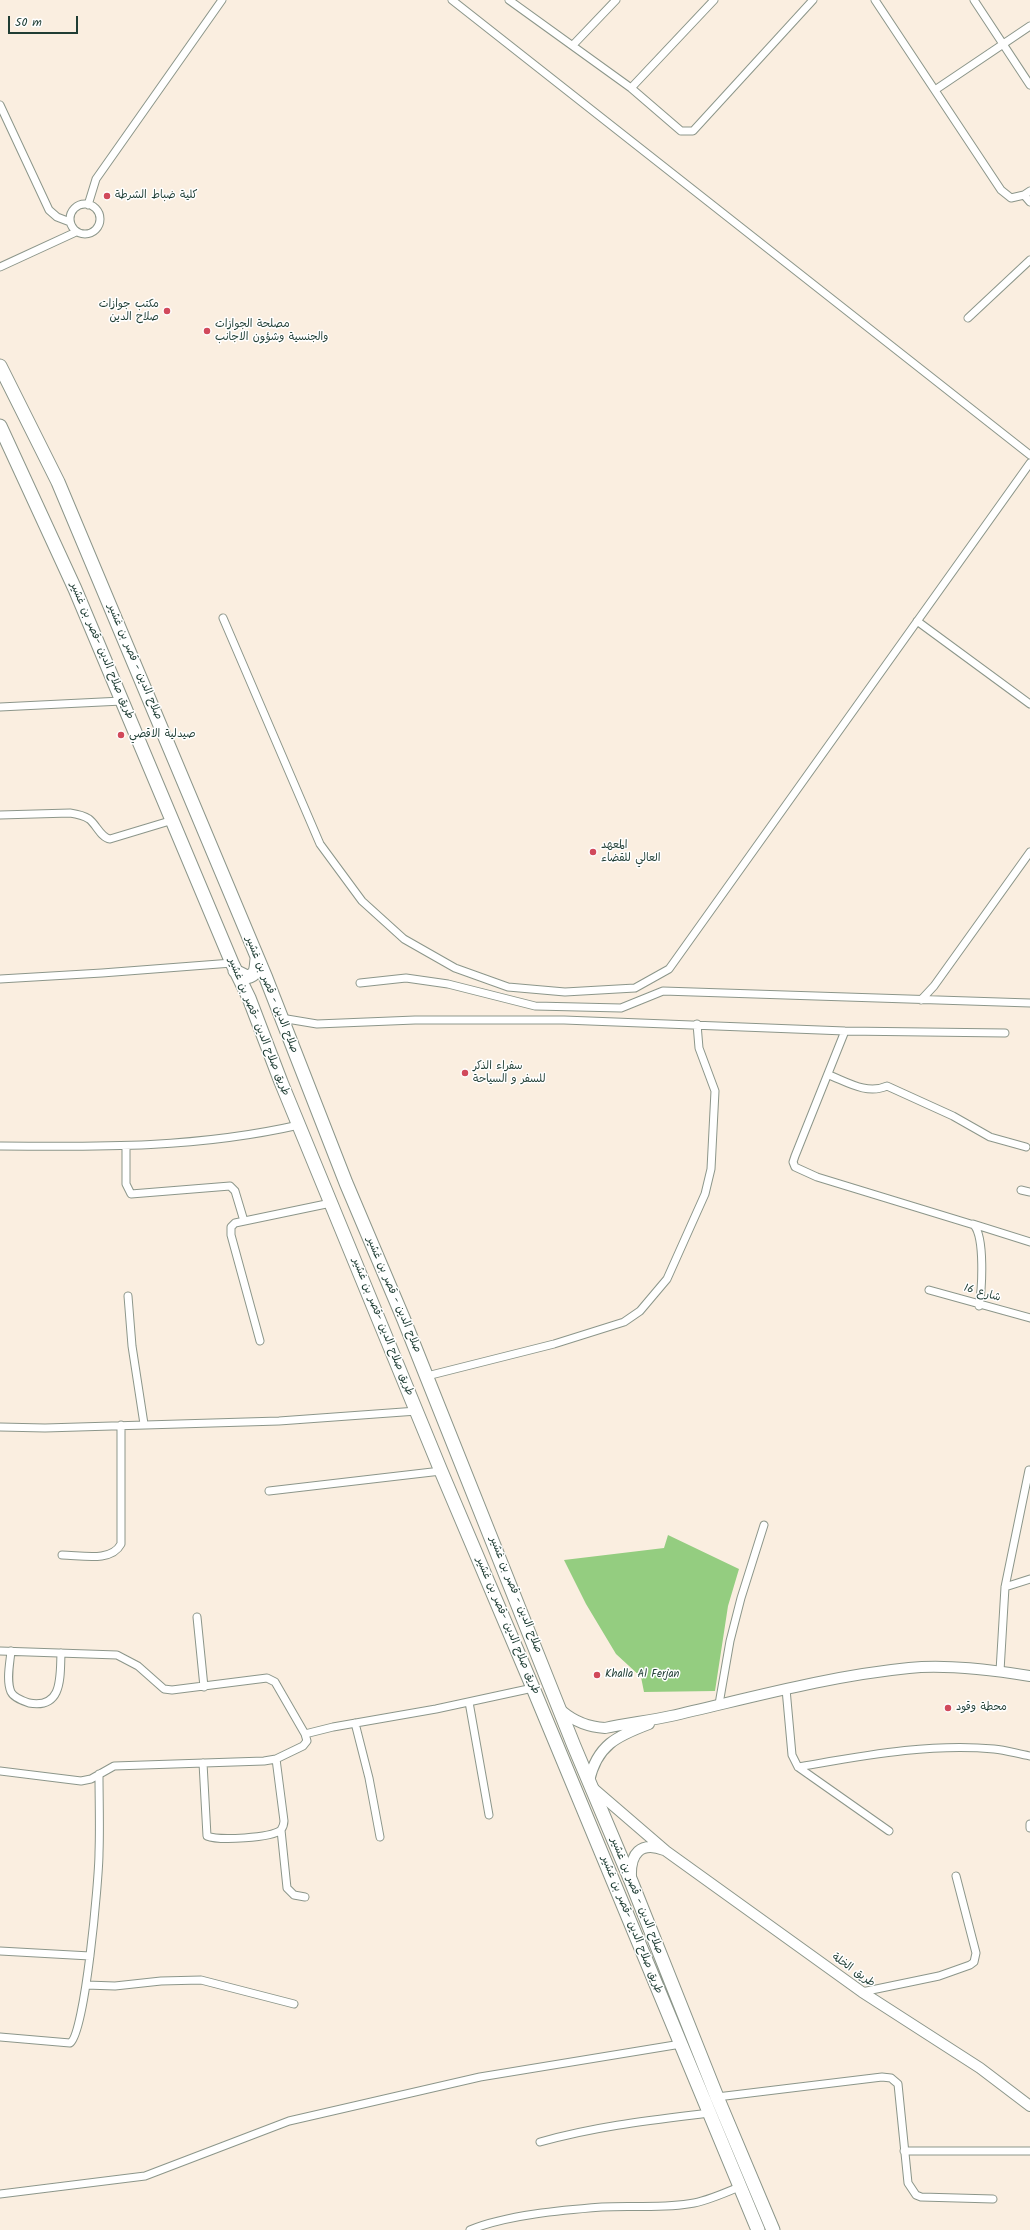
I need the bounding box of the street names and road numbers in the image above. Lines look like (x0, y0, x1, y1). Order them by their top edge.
street label: طريق صلاح الدين -قصر بن غشير (66, 580, 136, 722)
street label: صلاح الدين - قصر بن غشير (104, 602, 164, 722)
street label: صلاح الدين - قصر بن غشير (242, 935, 300, 1055)
street label: طريق صلاح الدين -قصر بن غشير (224, 956, 292, 1098)
street label: صلاح الدين - قصر بن غشير (363, 1235, 423, 1355)
street label: طريق صلاح الدين -قصر بن غشير (348, 1256, 416, 1398)
street label: شارع 16 (962, 1282, 1002, 1306)
street label: صلاح الدين - قصر بن غشير (486, 1535, 544, 1655)
street label: طريق صلاح الدين -قصر بن غشير (472, 1555, 542, 1697)
street label: صلاح الدين - قصر بن غشير (607, 1836, 665, 1956)
street label: طريق صلاح الدين -قصر بن غشير (597, 1854, 665, 1996)
street label: طريق الخلة (829, 1951, 877, 1991)

